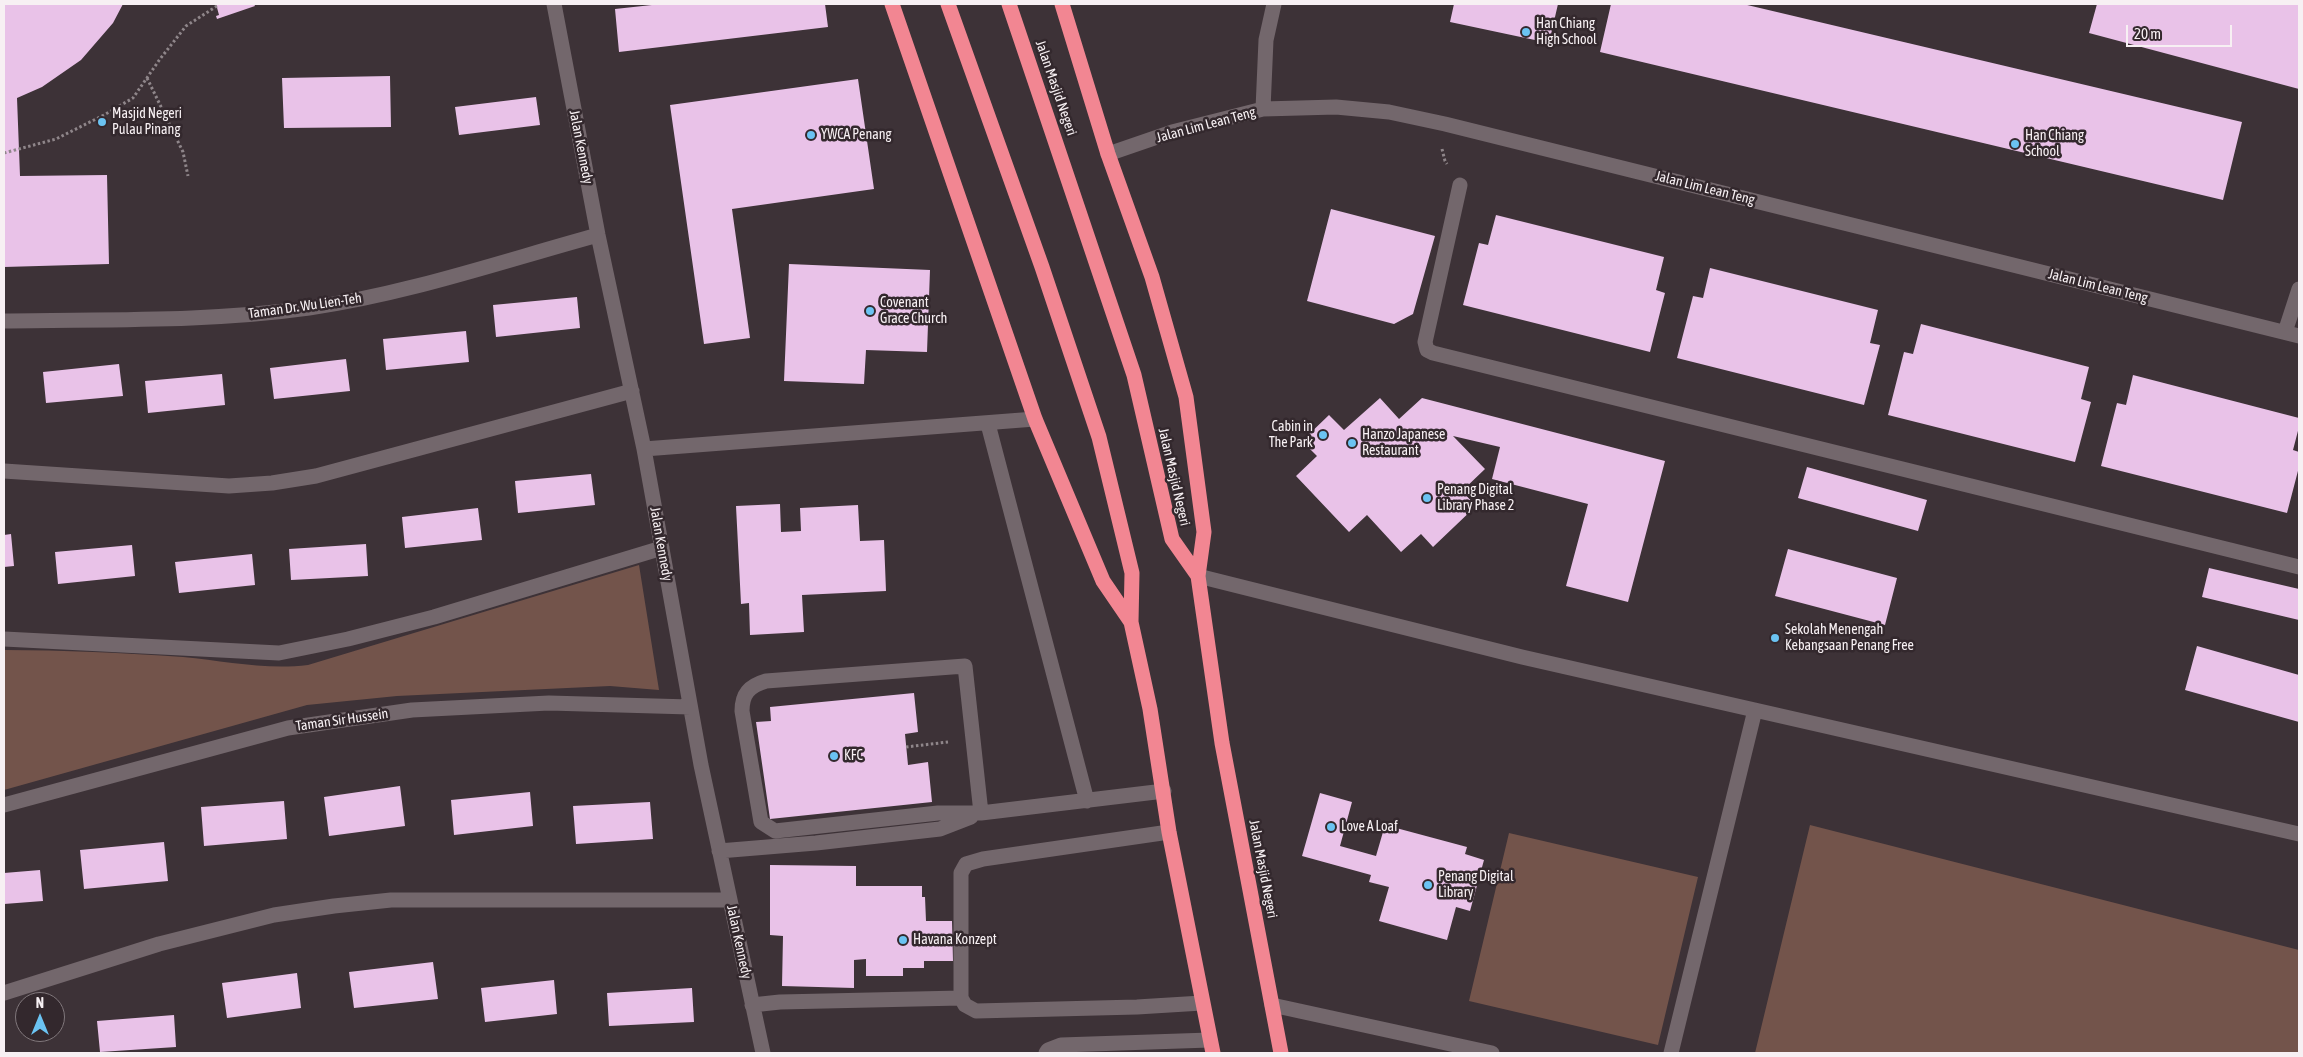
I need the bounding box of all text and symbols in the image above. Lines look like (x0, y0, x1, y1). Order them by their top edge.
scale bar (2128, 15, 2234, 47)
place label: Han Chiang High School (1536, 16, 1597, 48)
text: 20 m (2134, 25, 2161, 42)
marker: Han Chiang High School (1520, 26, 1532, 38)
street label: Jalan Masjid Negeri (1032, 38, 1080, 138)
street label: Jalan Lim Lean Teng (1155, 104, 1257, 146)
place label: Masjid Negeri Pulau Pinang (112, 106, 182, 138)
street label: Jalan Kennedy (566, 109, 596, 185)
marker: Masjid Negeri Pulau Pinang (96, 116, 108, 128)
place label: YWCA Penang (821, 127, 892, 143)
place label: Han Chiang School (2025, 128, 2084, 160)
marker: YWCA Penang (805, 129, 817, 141)
marker: Han Chiang School (2009, 138, 2021, 150)
street label: Jalan Lim Lean Teng (1653, 168, 1757, 208)
street label: Jalan Lim Lean Teng (2046, 266, 2150, 306)
street label: Taman Dr. Wu Lien-Teh (247, 290, 363, 322)
place label: Covenant Grace Church (880, 295, 947, 328)
marker: Covenant Grace Church (864, 305, 876, 317)
place label: Cabin in The Park (1269, 419, 1313, 452)
street label: Jalan Masjid Negeri (1155, 426, 1193, 528)
place label: Hanzo Japanese Restaurant (1362, 427, 1445, 460)
marker: Cabin in The Park (1317, 429, 1329, 441)
marker: Hanzo Japanese Restaurant (1346, 437, 1358, 449)
place label: Penang Digital Library Phase 2 (1437, 482, 1514, 514)
marker: Penang Digital Library Phase 2 (1421, 492, 1433, 504)
street label: Jalan Kennedy (646, 506, 676, 582)
place label: Sekolah Menengah Kebangsaan Penang Free (1785, 622, 1914, 654)
marker: Sekolah Menengah Kebangsaan Penang Free (1769, 632, 1781, 644)
street label: Taman Sir Hussein (295, 705, 389, 735)
place label: KFC (844, 748, 863, 764)
marker: KFC (828, 750, 840, 762)
street label: Jalan Masjid Negeri (1245, 818, 1281, 920)
place label: Love A Loaf (1341, 819, 1398, 835)
marker: Love A Loaf (1325, 821, 1337, 833)
place label: Penang Digital Library (1438, 869, 1514, 902)
marker: Penang Digital Library (1422, 879, 1434, 891)
street label: Jalan Kennedy (723, 904, 755, 980)
place label: Havana Konzept (913, 932, 997, 948)
marker: Havana Konzept (897, 934, 909, 946)
north arrow (15, 992, 65, 1042)
text: N (36, 995, 44, 1011)

